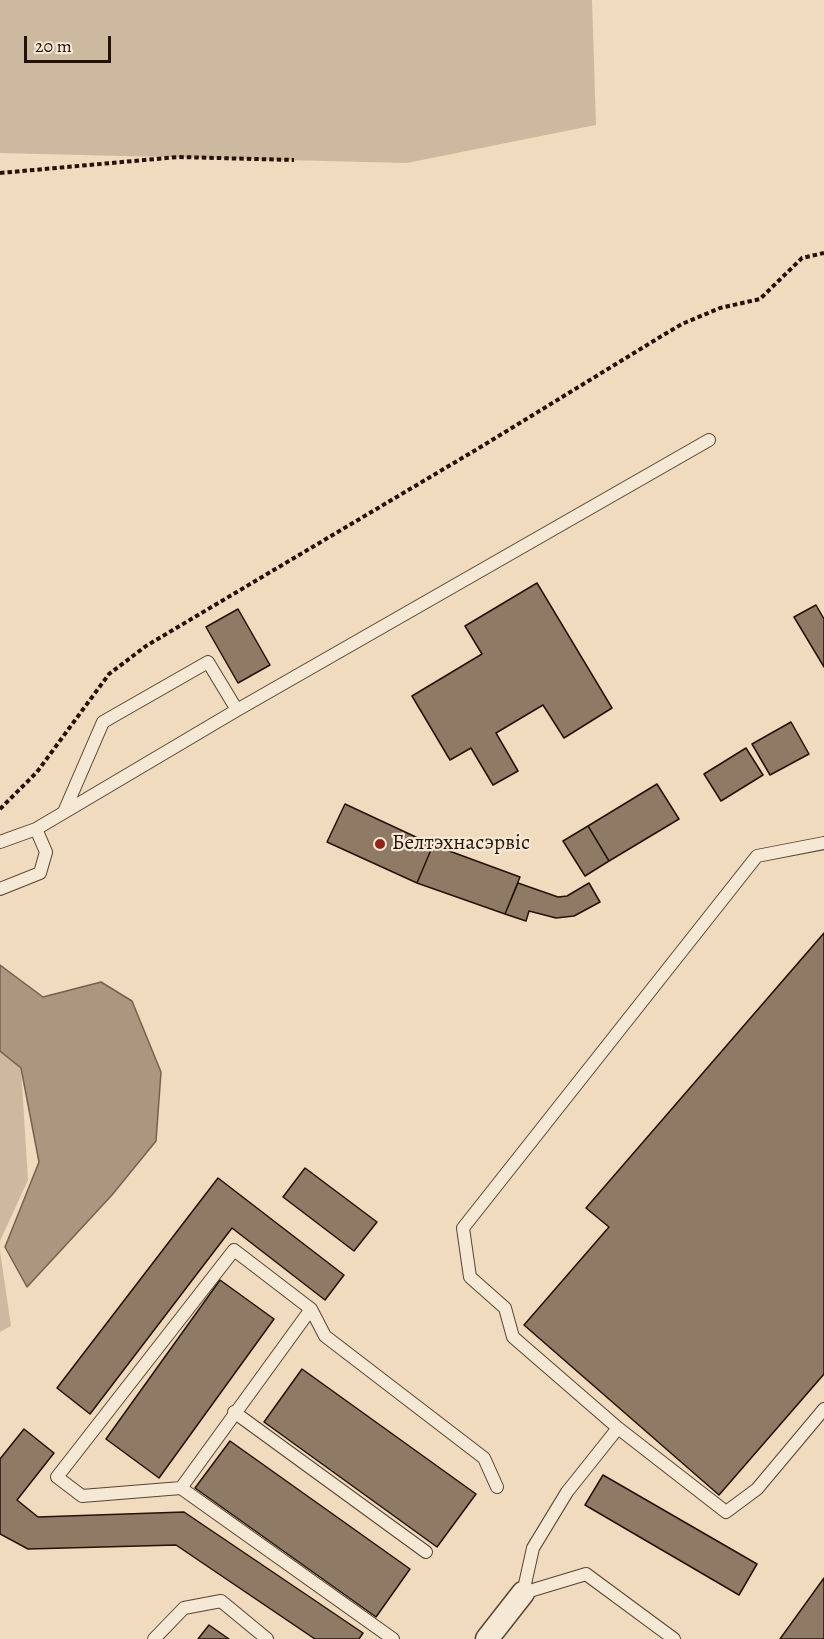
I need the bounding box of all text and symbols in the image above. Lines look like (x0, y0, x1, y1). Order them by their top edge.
scale bar (27, 24, 114, 62)
text: 20 m (35, 34, 72, 58)
place label: Белтэхнасэрвіс (392, 831, 530, 857)
marker: Белтэхнасэрвіс (373, 837, 387, 851)

